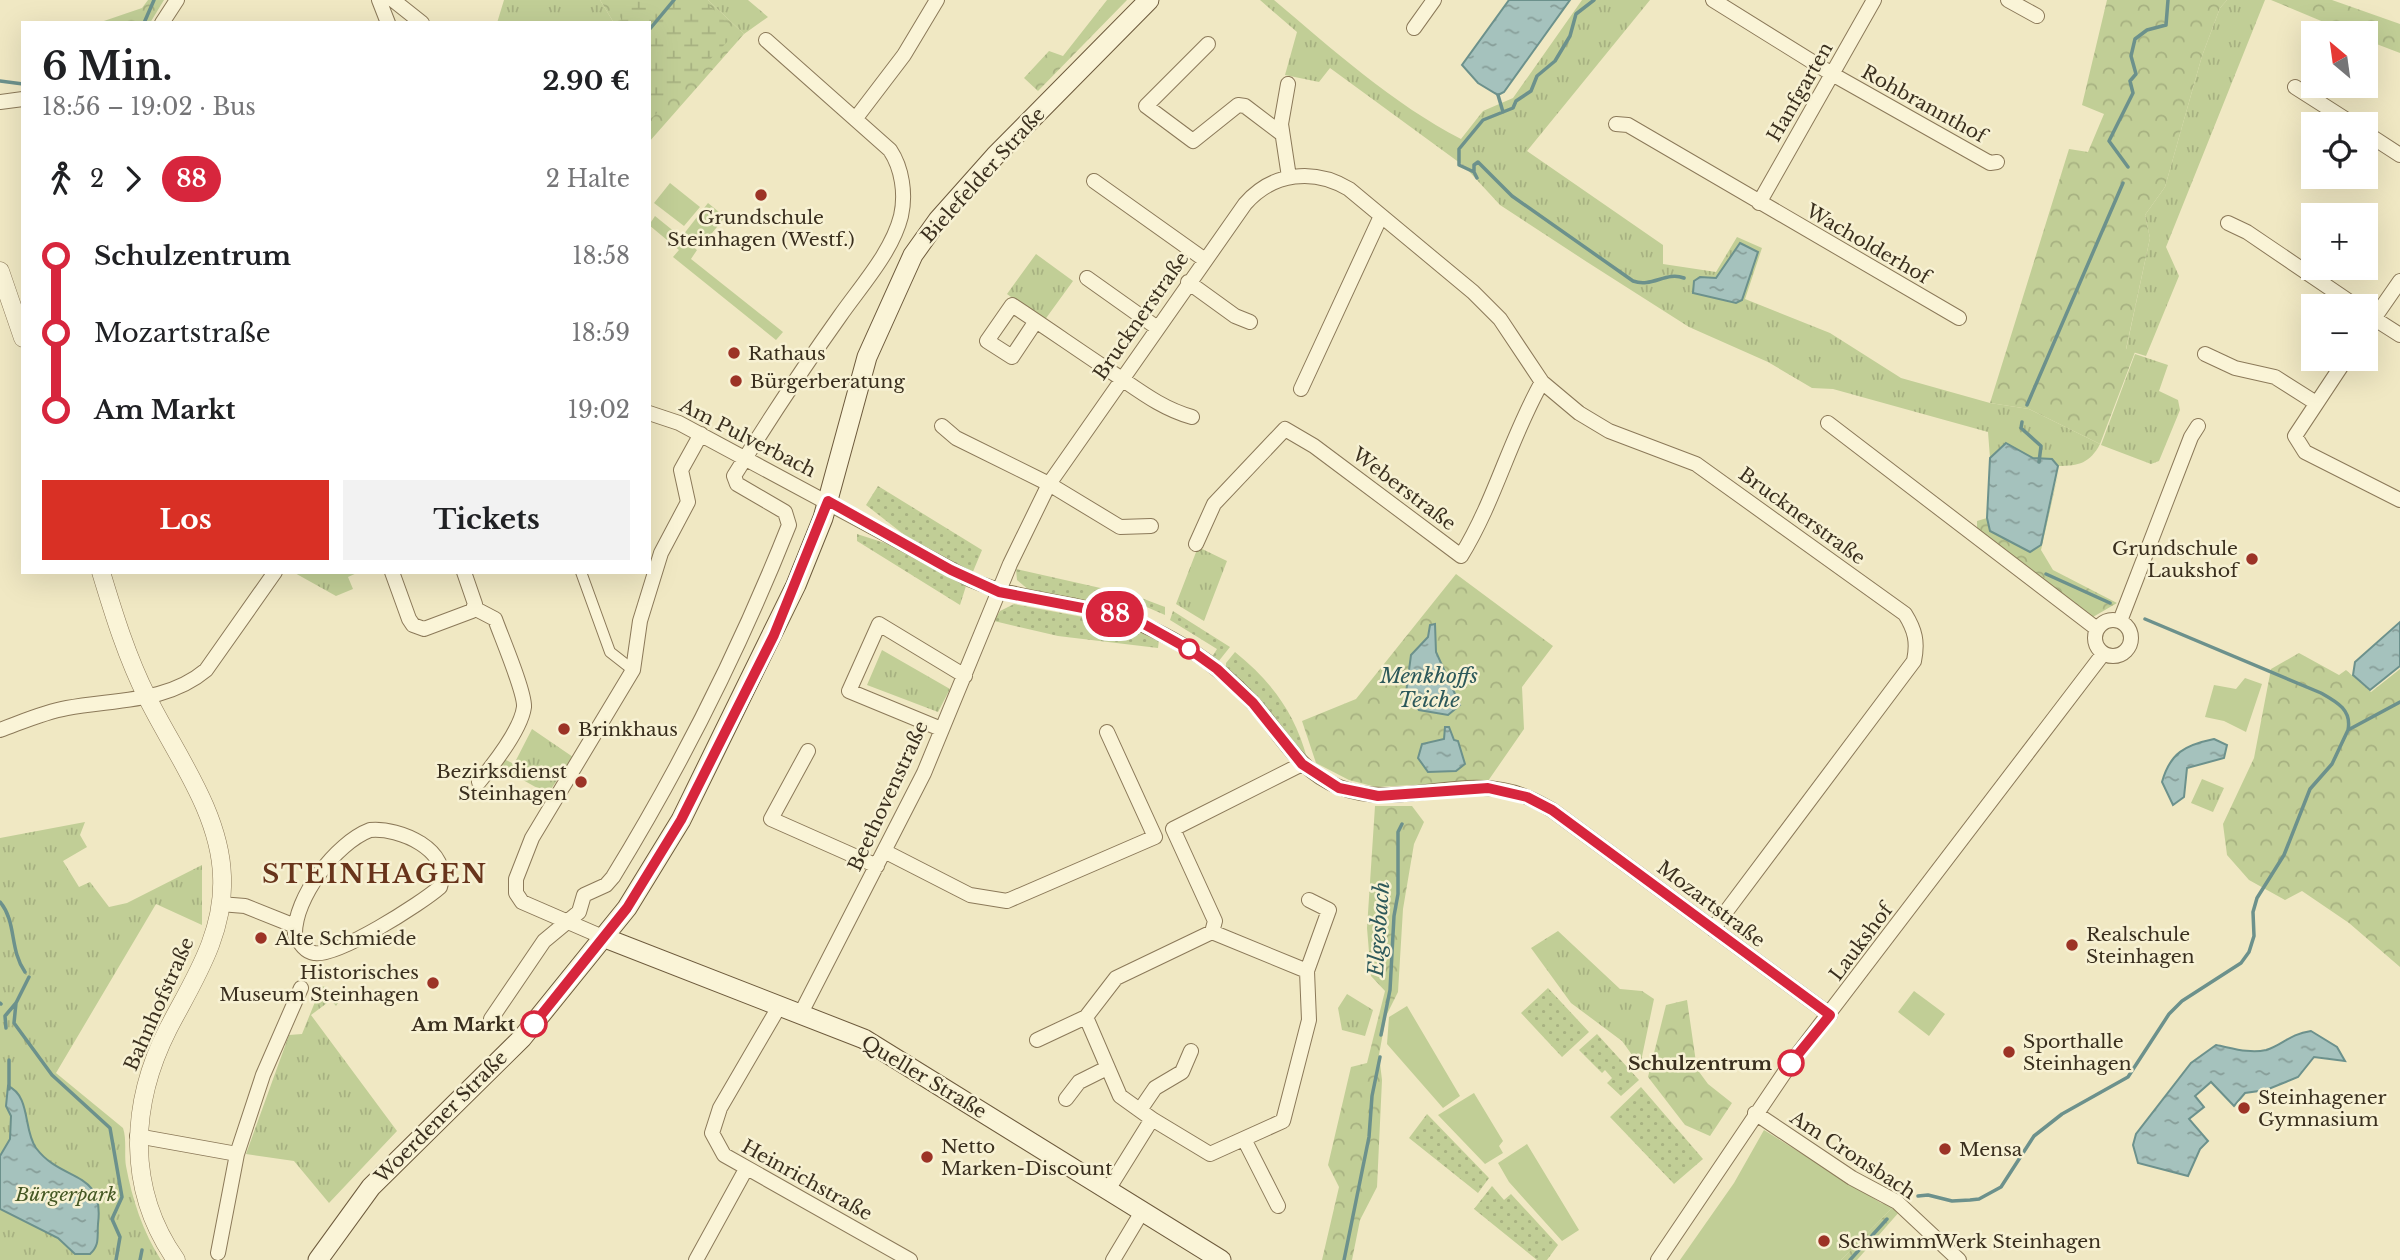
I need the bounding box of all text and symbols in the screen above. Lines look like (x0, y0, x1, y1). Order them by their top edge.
north arrow (2301, 21, 2378, 98)
map controls (2301, 21, 2378, 371)
street label: Hanfgarten (1762, 38, 1838, 146)
text: 6 Min. (42, 43, 172, 90)
street label: Rohbrannthof (1858, 60, 1992, 149)
text: 2.90 € (542, 65, 630, 97)
text: 18:56 – 19:02 · Bus (42, 93, 256, 121)
street label: Bielefelder Straße (916, 103, 1050, 247)
button: locate (2301, 112, 2378, 189)
icon: walk (42, 160, 80, 198)
icon: forward (114, 160, 152, 198)
text: 88 (176, 164, 207, 193)
text: 2 (90, 165, 104, 193)
text: 2 Halte (546, 165, 630, 193)
marker: Grundschule Steinhagen (Westf.) (753, 187, 769, 203)
street label: Wacholderhof (1801, 199, 1936, 290)
button: + (2301, 203, 2378, 280)
place label: Grundschule Steinhagen (Westf.) (667, 206, 855, 251)
text: Schulzentrum (94, 240, 291, 272)
text: 18:58 (572, 242, 630, 270)
street label: Brucknerstraße (1088, 248, 1194, 384)
button: − (2301, 294, 2378, 371)
text: Mozartstraße (94, 317, 271, 349)
text: 18:59 (571, 319, 630, 347)
place label: Rathaus (748, 342, 826, 365)
marker: Rathaus (726, 345, 742, 361)
place label: Bürgerberatung (750, 370, 905, 393)
marker: Bürgerberatung (728, 373, 744, 389)
street label: Am Pulverbach (675, 393, 820, 482)
text: Am Markt (94, 394, 236, 426)
text: 19:02 (568, 396, 630, 424)
street label: Weberstraße (1347, 442, 1460, 535)
street label: Brucknerstraße (1734, 462, 1870, 570)
button: Los (42, 480, 329, 560)
button: Tickets (343, 480, 630, 560)
place label: Grundschule Laukshof (2112, 537, 2240, 582)
marker: Grundschule Laukshof (2244, 551, 2260, 567)
line badge: 88 (1084, 591, 1146, 637)
text: 88 (1100, 599, 1130, 628)
unlabelled marker (1179, 639, 1199, 659)
water label: Menkhoffs Teiche (1379, 663, 1478, 713)
street label: Beethovenstraße (843, 717, 933, 875)
place label: Brinkhaus (578, 718, 678, 741)
marker: Brinkhaus (556, 721, 572, 737)
place label: Bezirksdienst Steinhagen (436, 760, 568, 805)
marker: Bezirksdienst Steinhagen (573, 774, 589, 790)
street label: Mozartstraße (1653, 856, 1769, 952)
district label: STEINHAGEN (262, 858, 488, 890)
water label: Elgesbach (1363, 880, 1395, 979)
street label: Laukshof (1825, 897, 1899, 985)
place label: Realschule Steinhagen (2086, 923, 2195, 968)
place label: Alte Schmiede (274, 927, 416, 950)
marker: Alte Schmiede (253, 930, 269, 946)
street label: Bahnhofstraße (119, 934, 199, 1074)
marker: Realschule Steinhagen (2064, 937, 2080, 953)
place label: Historisches Museum Steinhagen (219, 961, 419, 1006)
marker: Historisches Museum Steinhagen (425, 975, 441, 991)
marker: Am Markt (521, 1011, 547, 1037)
place label: Am Markt (411, 1013, 516, 1036)
place label: Sporthalle Steinhagen (2023, 1030, 2132, 1075)
street label: Queller Straße (857, 1031, 991, 1123)
marker: Sporthalle Steinhagen (2001, 1044, 2017, 1060)
street label: Woerdener Straße (369, 1046, 512, 1189)
marker: Schulzentrum (1778, 1050, 1804, 1076)
place label: Schulzentrum (1628, 1052, 1772, 1075)
place label: Steinhagener Gymnasium (2258, 1086, 2387, 1131)
marker: Steinhagener Gymnasium (2236, 1100, 2252, 1116)
street label: Am Cronsbach (1785, 1105, 1920, 1204)
street label: Heinrichstraße (738, 1135, 876, 1225)
place label: Netto Marken-Discount (941, 1135, 1113, 1180)
place label: Mensa (1959, 1138, 2023, 1161)
marker: Mensa (1937, 1141, 1953, 1157)
marker: Netto Marken-Discount (919, 1149, 935, 1165)
park label: Bürgerpark (14, 1183, 117, 1206)
place label: SchwimmWerk Steinhagen (1838, 1230, 2101, 1253)
marker: SchwimmWerk Steinhagen (1816, 1233, 1832, 1249)

